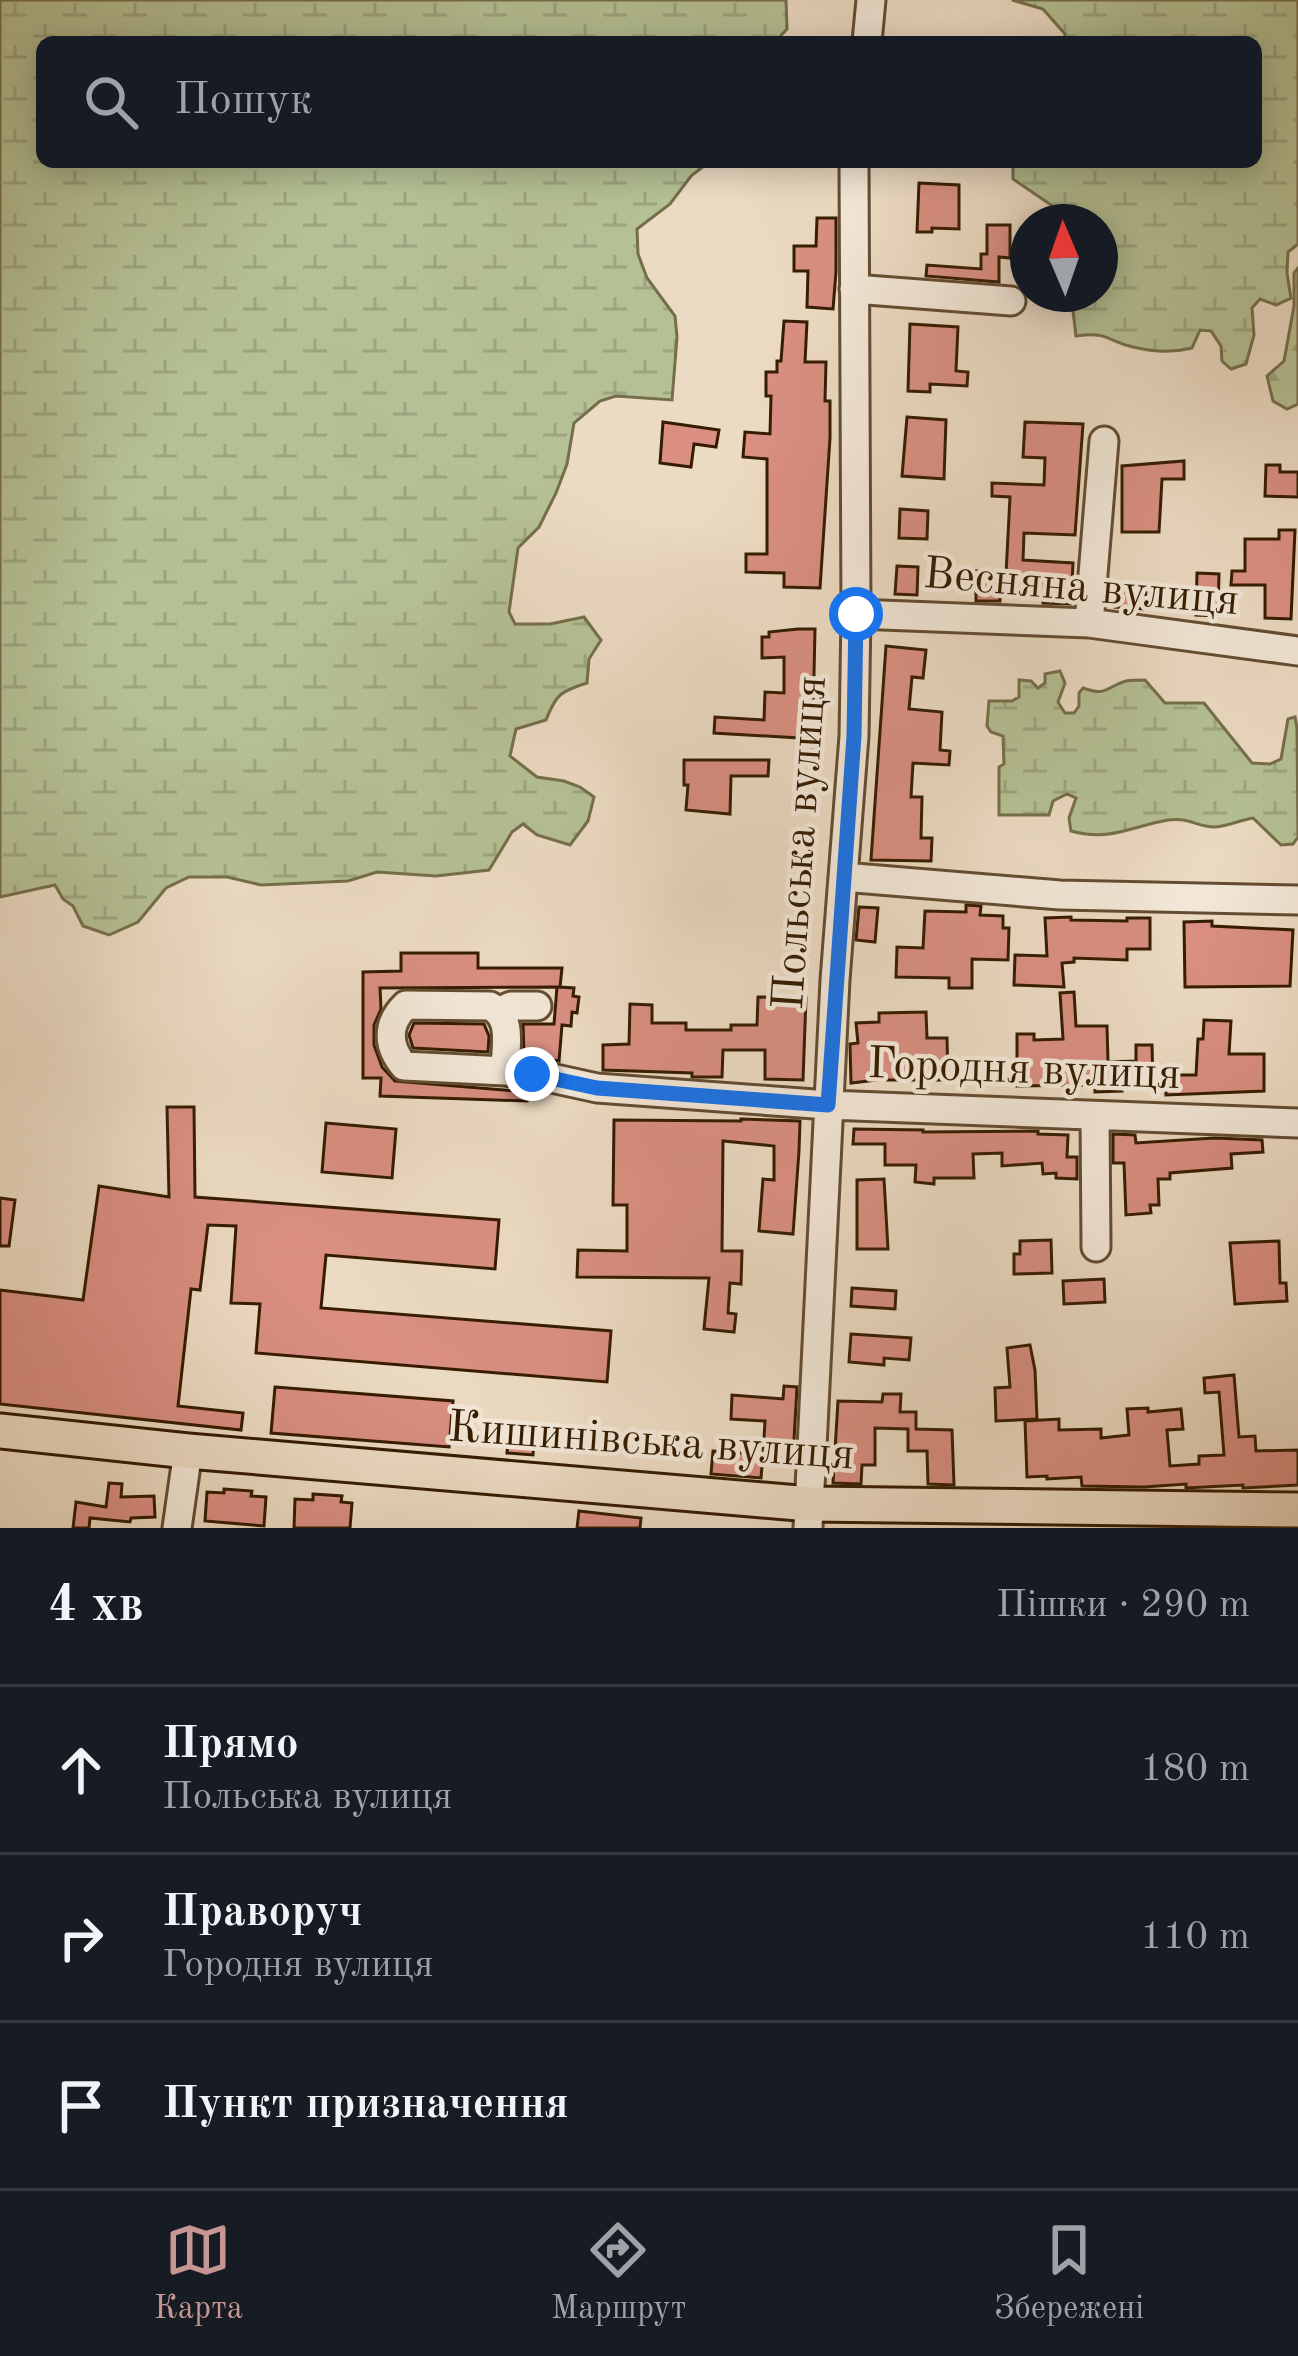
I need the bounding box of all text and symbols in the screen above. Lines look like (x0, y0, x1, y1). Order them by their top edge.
search box (36, 36, 1262, 168)
icon: search (78, 69, 144, 135)
text: Пошук (174, 79, 313, 124)
north arrow (1010, 204, 1118, 312)
street label: Весняна вулиця (921, 553, 1241, 625)
route start (829, 587, 883, 641)
street label: Польська вулиця (768, 674, 836, 1012)
street label: Городня вулиця (867, 1043, 1181, 1099)
route end (505, 1047, 559, 1101)
street label: Кишинівська вулиця (446, 1406, 856, 1480)
text: 4 хв (48, 1581, 144, 1632)
text: Пішки · 290 m (996, 1586, 1250, 1625)
text: Прямо (162, 1723, 299, 1768)
icon: ahead (48, 1737, 114, 1803)
text: 180 m (1140, 1750, 1250, 1789)
text: Польська вулиця (162, 1778, 452, 1817)
text: Праворуч (162, 1891, 363, 1936)
icon: right (48, 1905, 114, 1971)
text: 110 m (1140, 1918, 1250, 1957)
text: Городня вулиця (162, 1946, 434, 1985)
icon: arrive (48, 2073, 114, 2139)
text: Пункт призначення (162, 2083, 569, 2128)
tab: Карта (154, 2217, 243, 2330)
tab: Маршрут (551, 2217, 686, 2330)
tab: Збережені (994, 2217, 1144, 2330)

